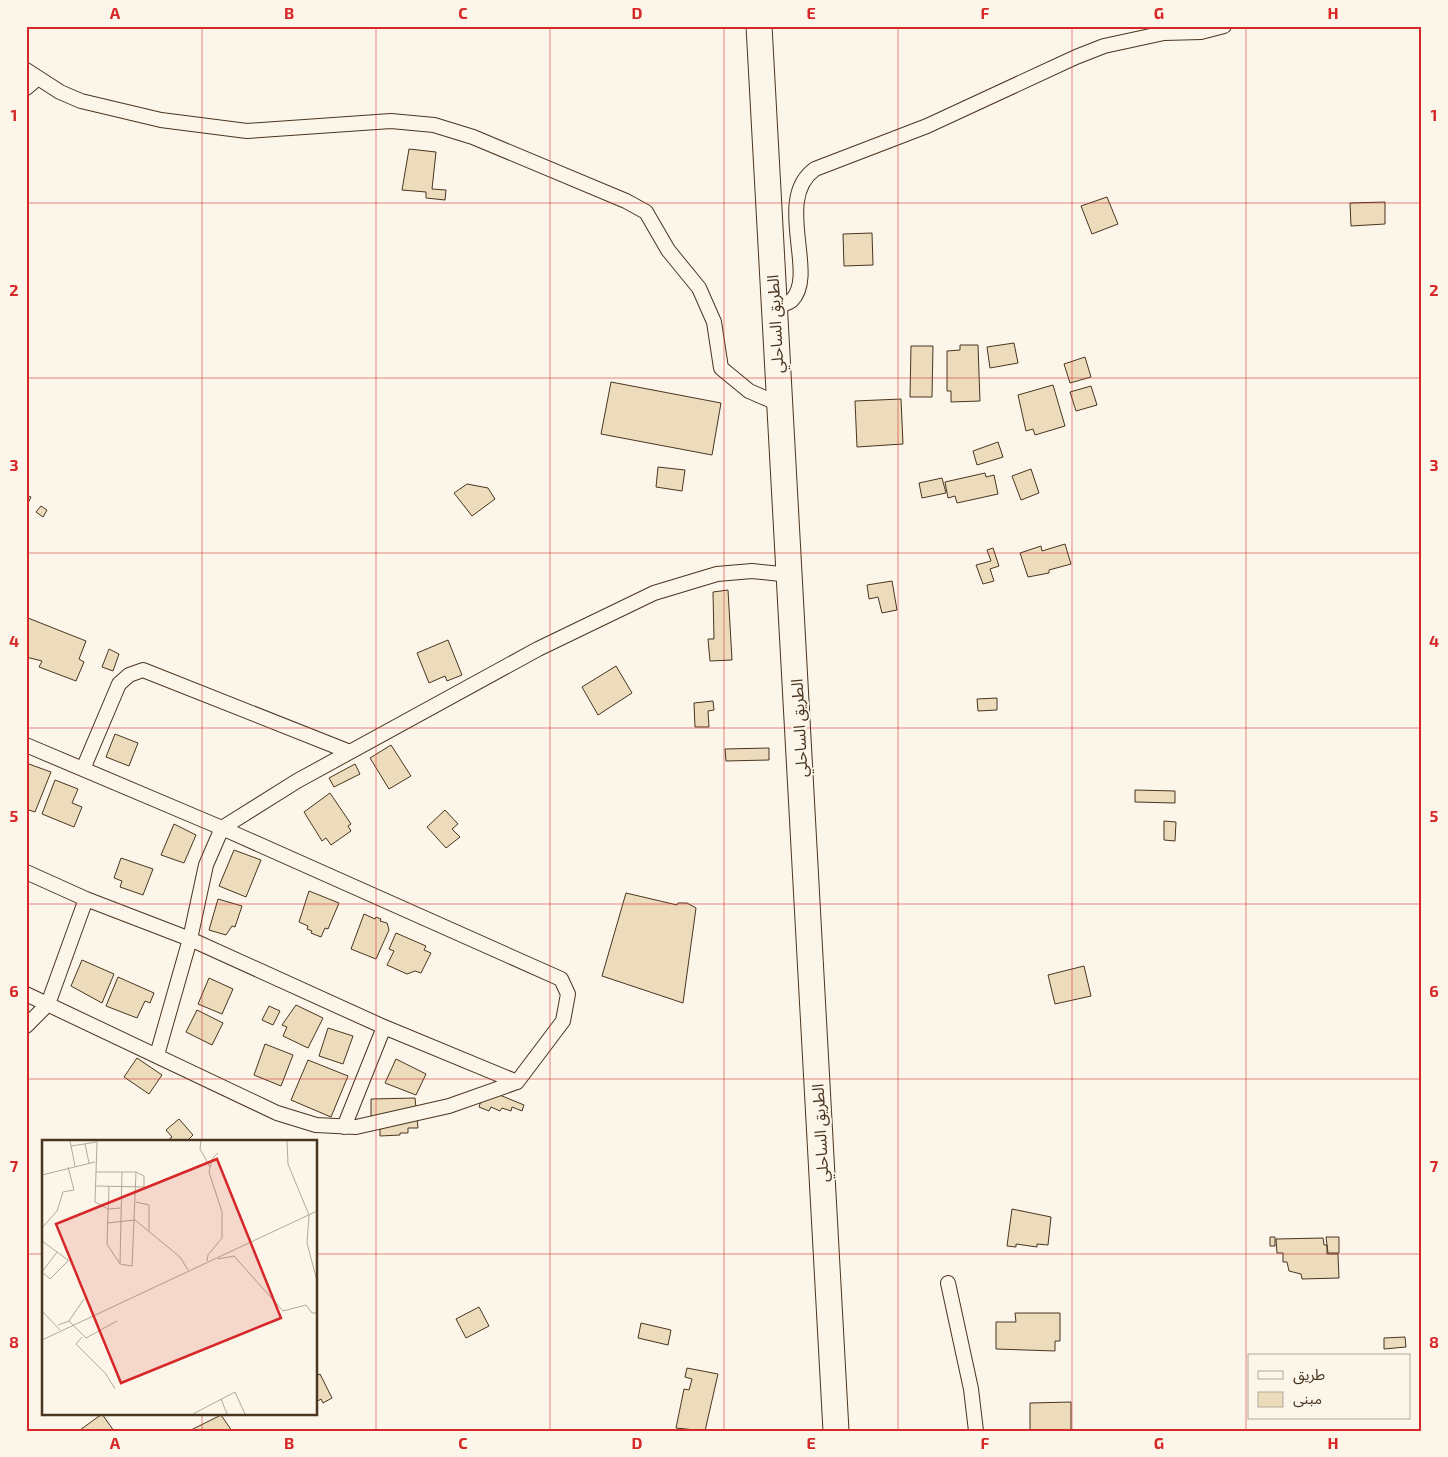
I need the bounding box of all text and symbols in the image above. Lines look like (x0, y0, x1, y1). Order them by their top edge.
text: A (110, 3, 121, 22)
text: B (284, 3, 294, 22)
text: C (458, 3, 468, 22)
text: D (632, 3, 643, 22)
text: E (806, 3, 816, 22)
text: F (981, 3, 990, 22)
text: G (1154, 3, 1164, 22)
text: H (1327, 3, 1339, 22)
text: 1 (11, 105, 17, 124)
text: 1 (1431, 105, 1437, 124)
street label: الطريق الساحلي (762, 274, 790, 374)
text: 2 (9, 280, 19, 299)
text: 2 (1429, 280, 1439, 299)
text: 3 (9, 455, 19, 474)
text: 3 (1429, 455, 1439, 474)
text: 4 (9, 631, 19, 650)
text: 4 (1429, 631, 1439, 650)
street label: الطريق الساحلي (786, 678, 814, 778)
text: 5 (10, 806, 19, 825)
text: 5 (1430, 806, 1439, 825)
text: 6 (9, 981, 19, 1000)
text: 6 (1429, 981, 1439, 1000)
street label: الطريق الساحلي (807, 1083, 835, 1183)
inset map (42, 1140, 318, 1414)
text: 7 (10, 1156, 19, 1175)
text: 7 (1430, 1156, 1439, 1175)
text: 8 (9, 1332, 19, 1351)
text: 8 (1429, 1332, 1439, 1351)
legend (1248, 1354, 1410, 1420)
text: طريق (1293, 1365, 1325, 1385)
text: مبنى (1293, 1389, 1322, 1408)
text: A (110, 1433, 121, 1452)
text: B (284, 1433, 294, 1452)
text: C (458, 1433, 468, 1452)
text: D (632, 1433, 643, 1452)
text: E (806, 1433, 816, 1452)
text: F (981, 1433, 990, 1452)
text: G (1154, 1433, 1164, 1452)
text: H (1327, 1433, 1339, 1452)

